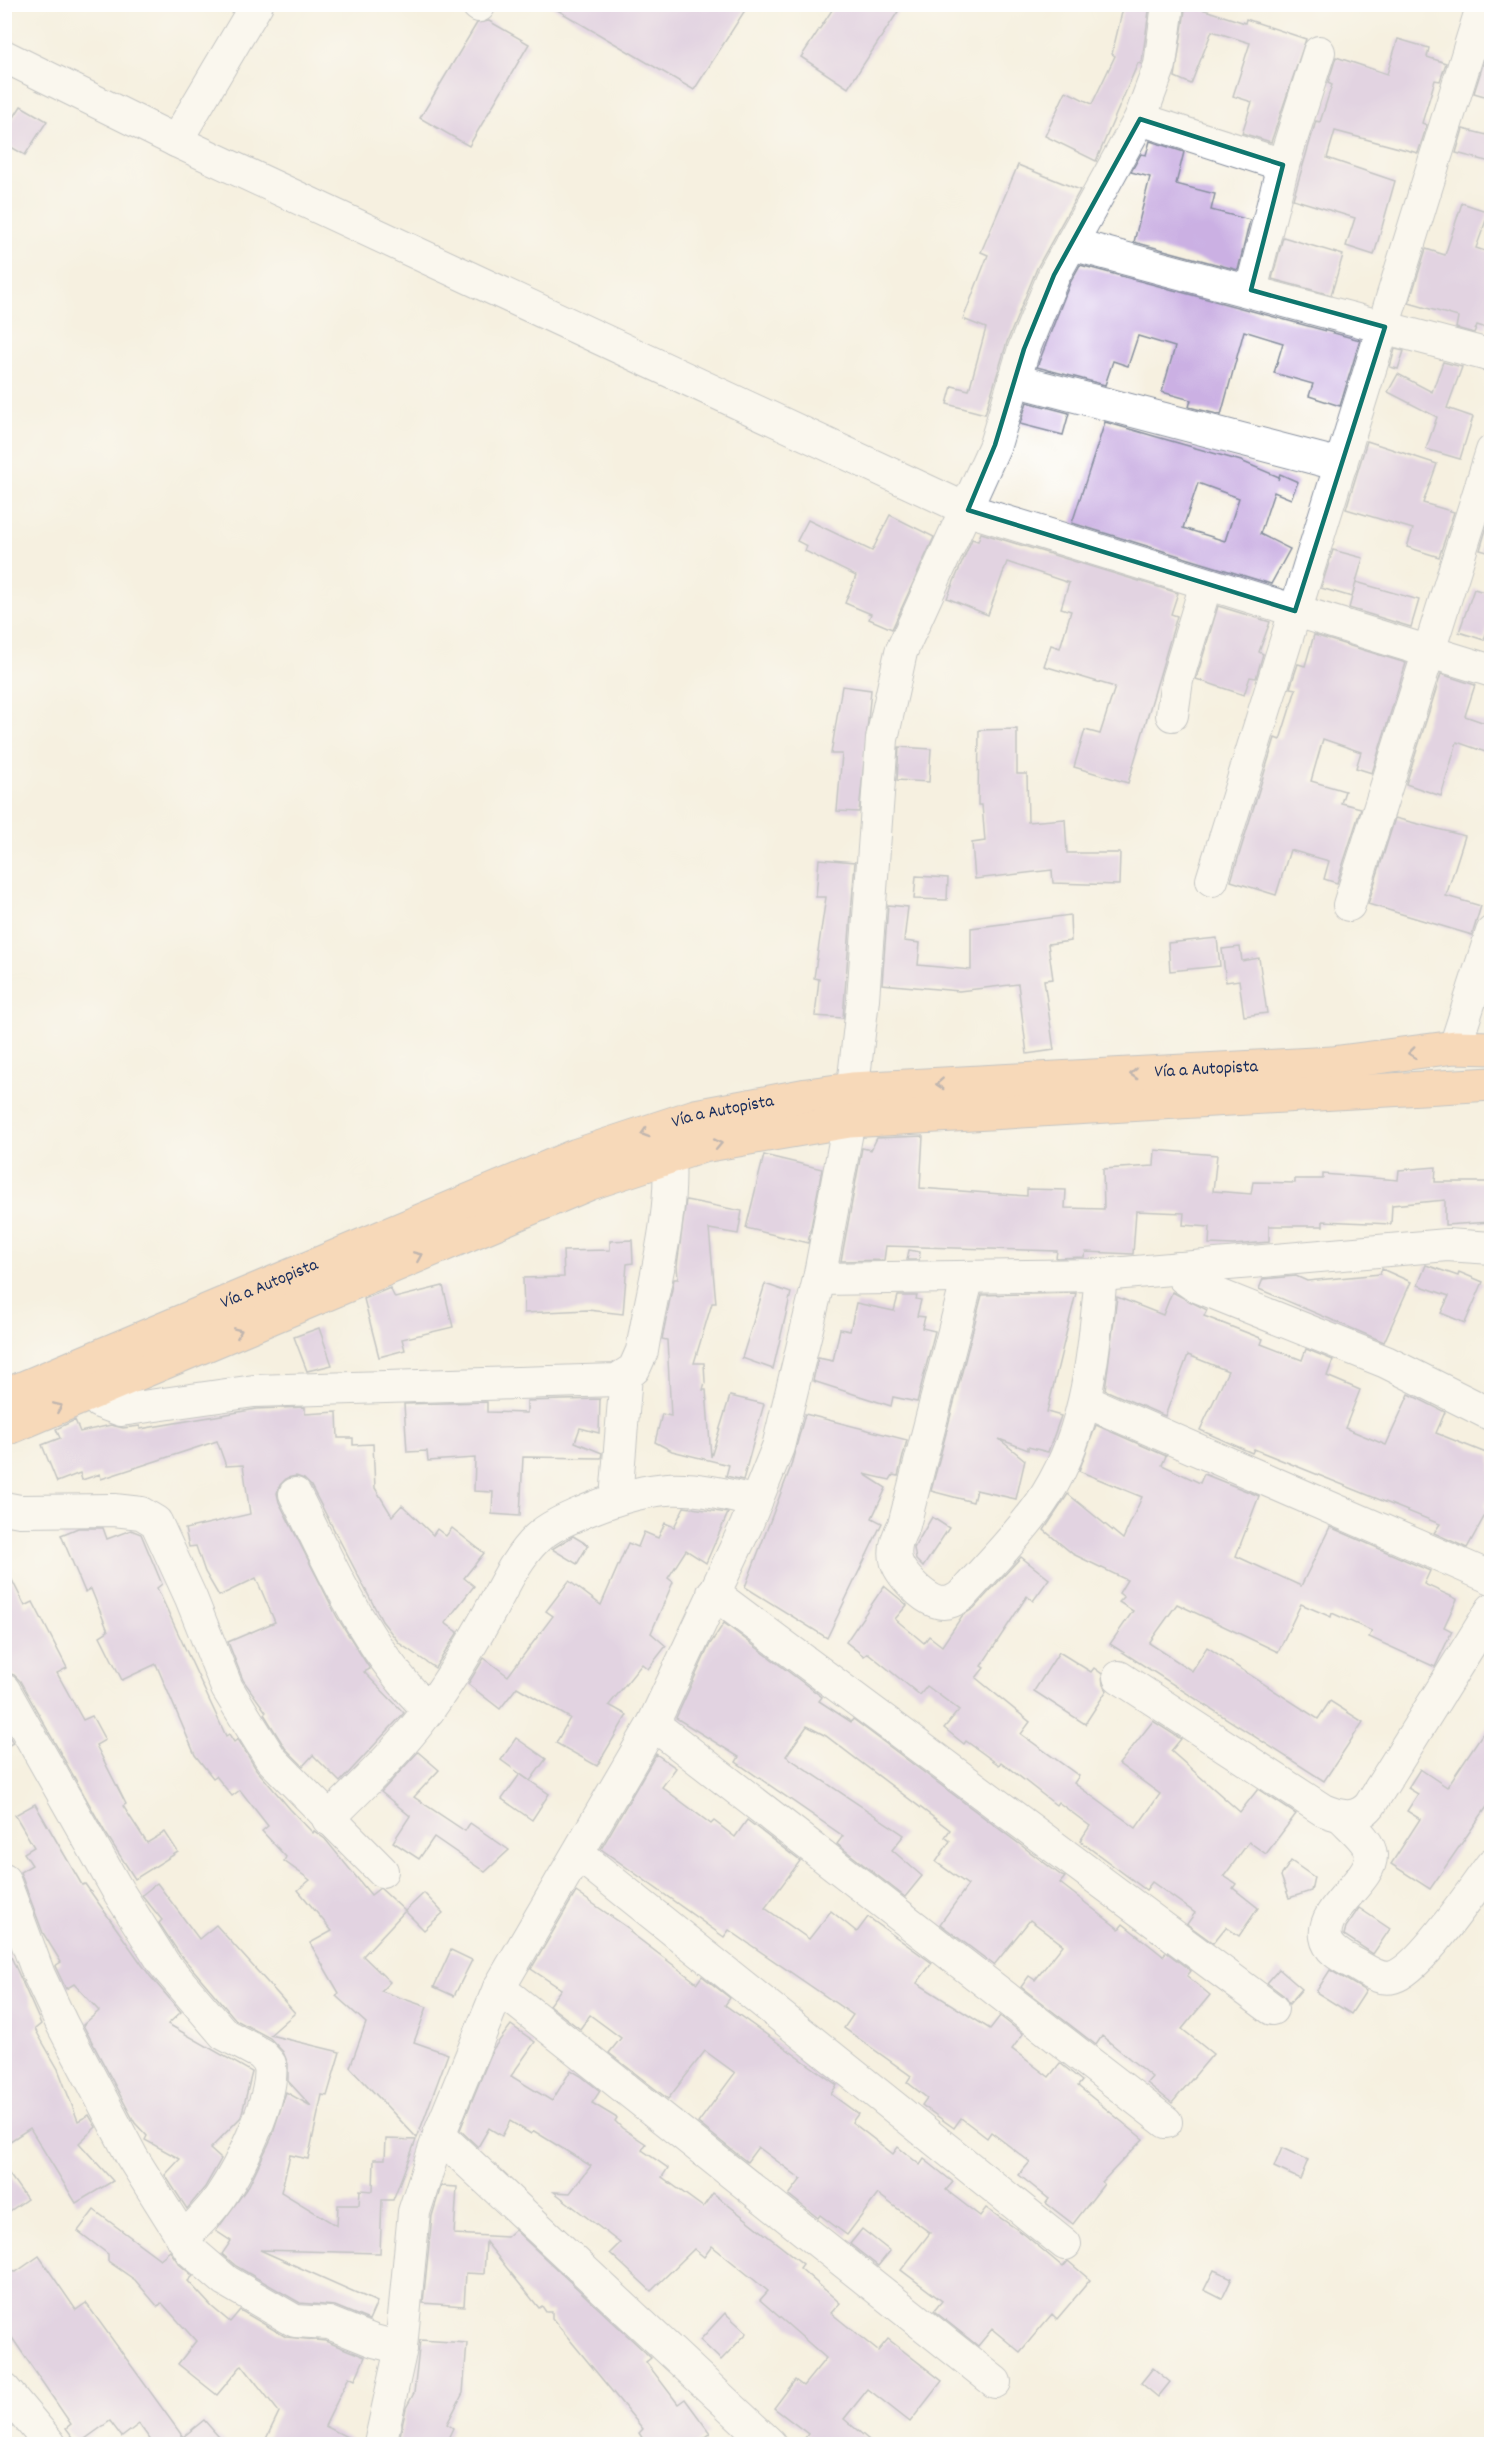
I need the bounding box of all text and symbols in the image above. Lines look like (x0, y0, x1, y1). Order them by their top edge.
one-way arrow (1408, 1046, 1417, 1059)
street label: Vía a Autopista (1154, 1054, 1259, 1085)
one-way arrow (1130, 1067, 1139, 1080)
one-way arrow (935, 1077, 944, 1090)
street label: Vía a Autopista (669, 1089, 776, 1135)
one-way arrow (640, 1125, 651, 1138)
one-way arrow (713, 1138, 723, 1151)
one-way arrow (412, 1251, 423, 1263)
street label: Vía a Autopista (217, 1253, 323, 1316)
one-way arrow (232, 1327, 243, 1339)
one-way arrow (52, 1403, 63, 1415)

